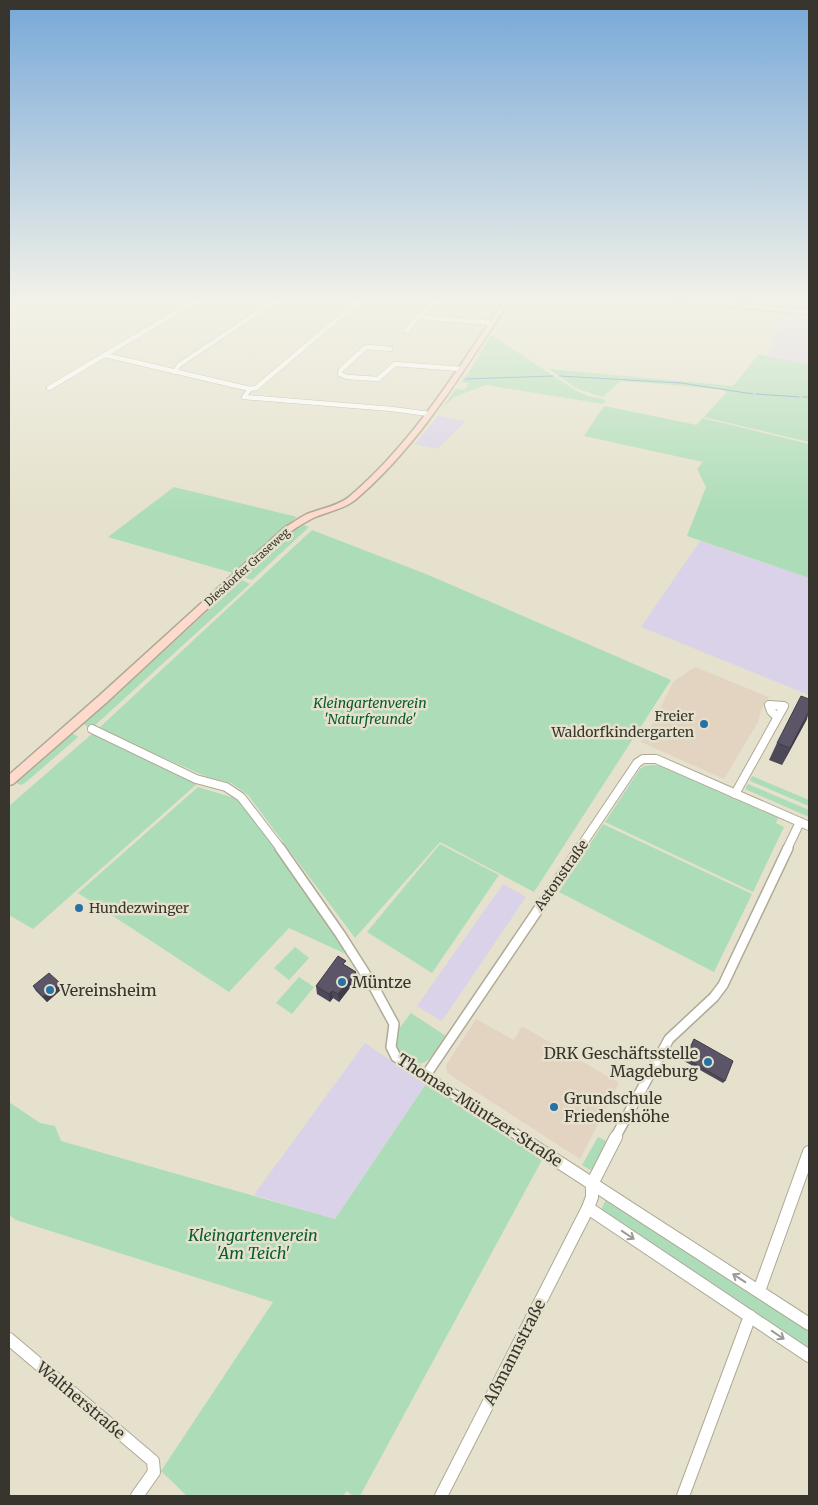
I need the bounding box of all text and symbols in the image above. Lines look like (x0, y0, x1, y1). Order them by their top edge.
street label: Diesdorfer Graseweg (201, 525, 293, 609)
park label: Kleingartenverein 'Naturfreunde' (312, 694, 427, 728)
place label: Freier Waldorfkindergarten (550, 707, 694, 741)
marker: Freier Waldorfkindergarten (698, 718, 710, 730)
street label: Astonstraße (530, 836, 592, 915)
place label: Hundezwinger (89, 899, 189, 917)
marker: Hundezwinger (73, 902, 85, 914)
place label: Müntze (352, 972, 411, 992)
marker: Müntze (336, 976, 348, 988)
place label: Vereinsheim (59, 980, 157, 1000)
marker: Vereinsheim (44, 984, 56, 996)
place label: DRK Geschäftsstelle Magdeburg (544, 1043, 698, 1081)
street label: Thomas-Müntzer-Straße (394, 1049, 566, 1171)
marker: DRK Geschäftsstelle Magdeburg (702, 1056, 714, 1068)
place label: Grundschule Friedenshöhe (564, 1088, 669, 1126)
marker: Grundschule Friedenshöhe (548, 1101, 560, 1113)
park label: Kleingartenverein 'Am Teich' (187, 1225, 318, 1263)
one-way arrow (621, 1230, 635, 1240)
one-way arrow (732, 1273, 746, 1283)
street label: Aßmannstraße (478, 1296, 549, 1409)
one-way arrow (771, 1330, 785, 1340)
street label: Waltherstraße (32, 1356, 129, 1443)

